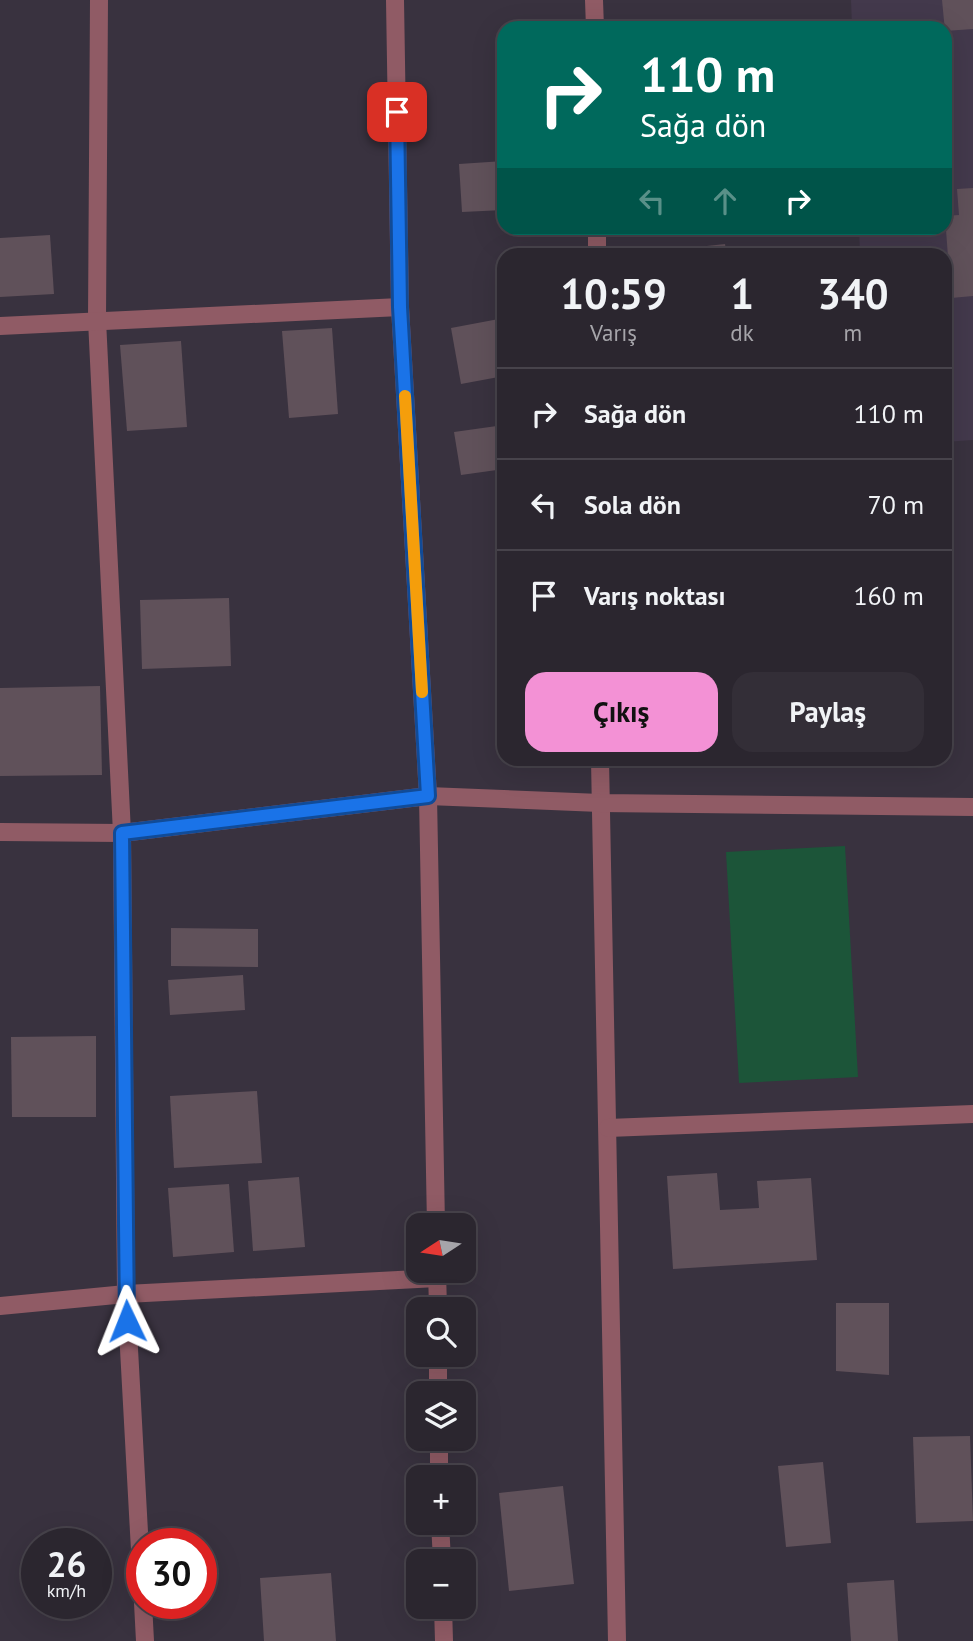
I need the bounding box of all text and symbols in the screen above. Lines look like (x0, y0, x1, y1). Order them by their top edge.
text: 110 m (640, 42, 775, 106)
icon: right (525, 49, 616, 140)
pin (367, 82, 427, 142)
icon: arrive (378, 93, 416, 131)
text: Sağa dön (640, 104, 766, 146)
icon: left (633, 182, 671, 220)
icon: ahead (706, 182, 744, 220)
icon: right (779, 182, 817, 220)
text: 10:59 (560, 266, 667, 321)
text: 1 (730, 266, 754, 321)
text: 340 (817, 266, 889, 321)
text: Varış (590, 318, 637, 347)
text: dk (730, 318, 754, 347)
text: m (844, 318, 862, 347)
icon: right (525, 395, 563, 433)
text: Sağa dön (584, 397, 686, 430)
text: 110 m (853, 397, 924, 430)
icon: left (525, 486, 563, 524)
text: Sola dön (584, 488, 681, 521)
text: 70 m (868, 488, 924, 521)
icon: arrive (525, 577, 563, 615)
text: Varış noktası (584, 579, 726, 612)
text: 160 m (853, 579, 924, 612)
button: Çıkış (525, 672, 718, 752)
button: Paylaş (732, 672, 924, 752)
north arrow (406, 1213, 476, 1283)
map controls (406, 1213, 476, 1619)
position arrow (90, 1284, 164, 1358)
button: search (406, 1297, 476, 1367)
button: layers (406, 1381, 476, 1451)
button: + (406, 1465, 476, 1535)
speed limit sign: 30 (126, 1528, 217, 1619)
text: 26 (47, 1541, 86, 1587)
button: − (406, 1549, 476, 1619)
text: km/h (47, 1579, 86, 1602)

